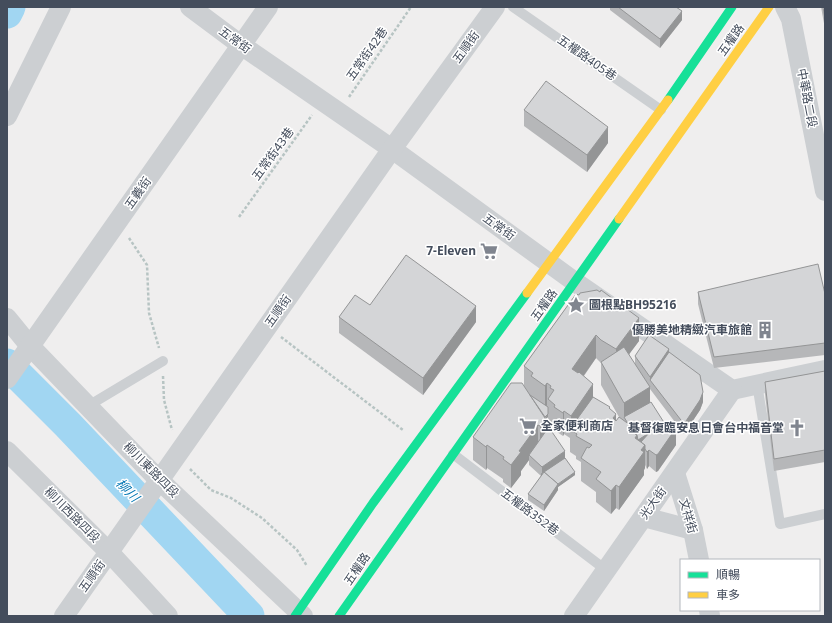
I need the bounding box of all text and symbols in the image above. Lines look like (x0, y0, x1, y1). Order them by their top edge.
street label: 五權路 (713, 20, 748, 59)
street label: 五常街 (216, 22, 255, 57)
street label: 五常街42巷 (342, 24, 391, 84)
street label: 五順街 (448, 27, 483, 66)
street label: 五權路405巷 (554, 31, 620, 84)
street label: 中華路二段 (793, 67, 822, 129)
street label: 五常街43巷 (248, 124, 298, 184)
street label: 五義街 (120, 173, 155, 212)
street label: 五常街 (480, 209, 519, 244)
supermarket icon: 7-Eleven (479, 241, 499, 261)
place label: 7-Eleven (426, 242, 476, 259)
street label: 五權路 (526, 285, 561, 324)
street label: 五順街 (260, 291, 295, 330)
place icon: 圖根點BH95216 (566, 295, 586, 315)
place label: 圖根點BH95216 (589, 296, 677, 313)
building icon: 優勝美地精緻汽車旅館 (755, 320, 775, 340)
place label: 優勝美地精緻汽車旅館 (632, 321, 752, 338)
supermarket icon: 全家便利商店 (518, 416, 538, 436)
place label: 全家便利商店 (541, 417, 613, 434)
church icon: 基督復臨安息日會台中福音堂 (787, 418, 807, 438)
place label: 基督復臨安息日會台中福音堂 (628, 419, 784, 436)
street label: 柳川東路四段 (120, 439, 182, 501)
water label: 柳川 (113, 475, 143, 505)
street label: 柳川西路四段 (41, 483, 104, 546)
street label: 光大街 (635, 483, 670, 522)
street label: 五權路352巷 (498, 484, 563, 539)
street label: 文祥街 (675, 496, 702, 536)
street label: 五權路 (339, 549, 374, 588)
street label: 五順街 (74, 556, 109, 595)
legend (680, 559, 820, 611)
text: 順暢 (716, 566, 740, 583)
text: 車多 (716, 586, 740, 603)

